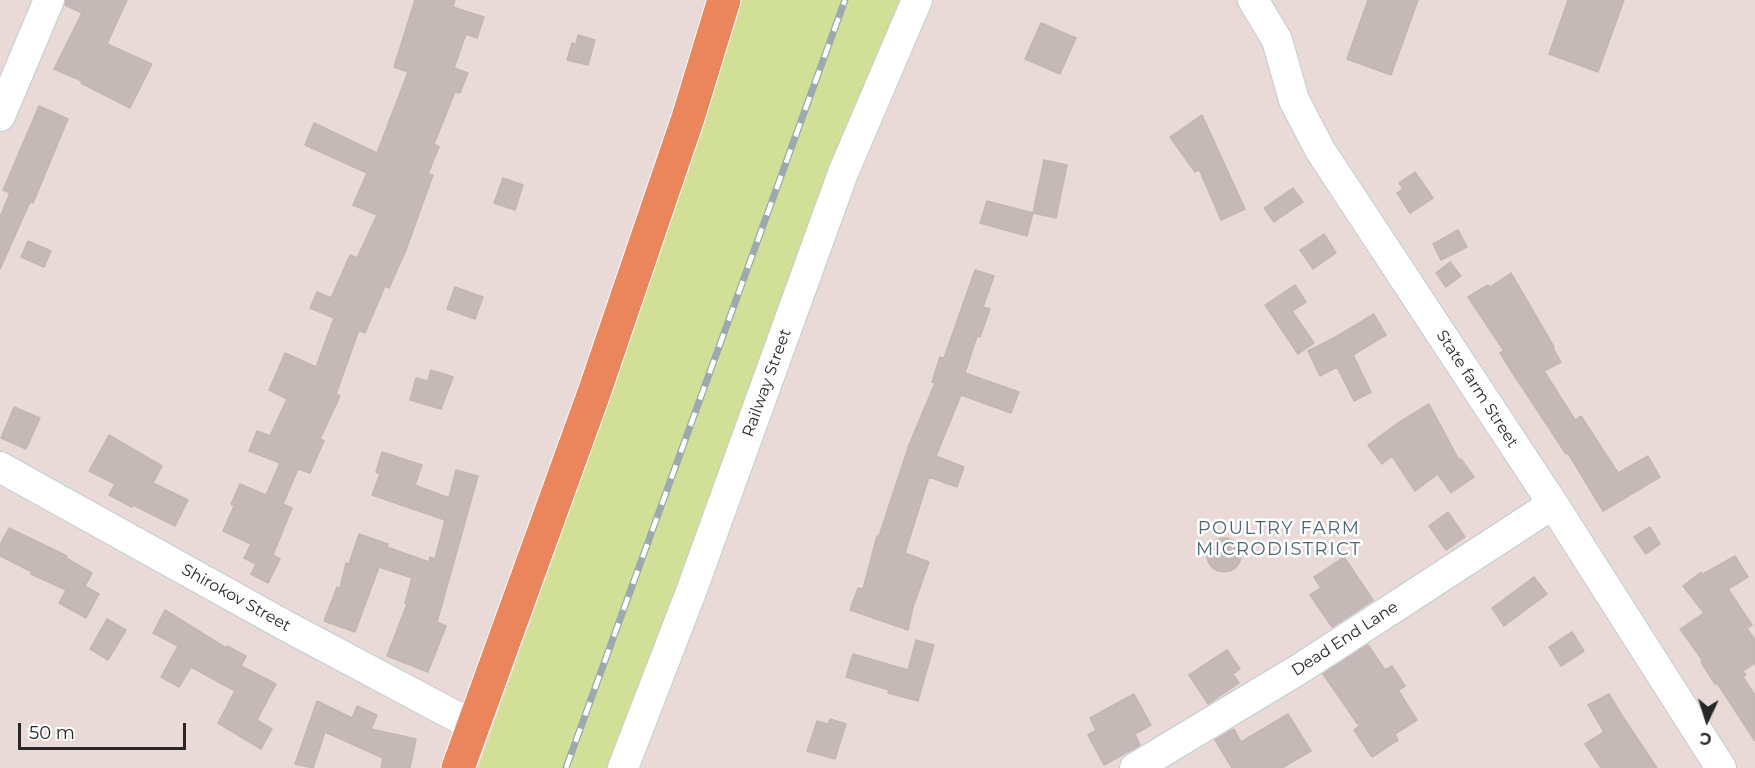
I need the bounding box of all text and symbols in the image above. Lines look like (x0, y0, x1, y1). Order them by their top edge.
street label: Railway Street (739, 326, 795, 440)
street label: State farm Street (1432, 327, 1522, 451)
district label: POULTRY FARM MICRODISTRICT (1196, 518, 1362, 560)
street label: Shirokov Street (178, 560, 294, 636)
street label: Dead End Lane (1288, 597, 1402, 681)
north arrow (1677, 690, 1737, 750)
scale bar (21, 711, 189, 749)
text: 50 m (29, 722, 75, 744)
text: С (1699, 729, 1712, 748)

